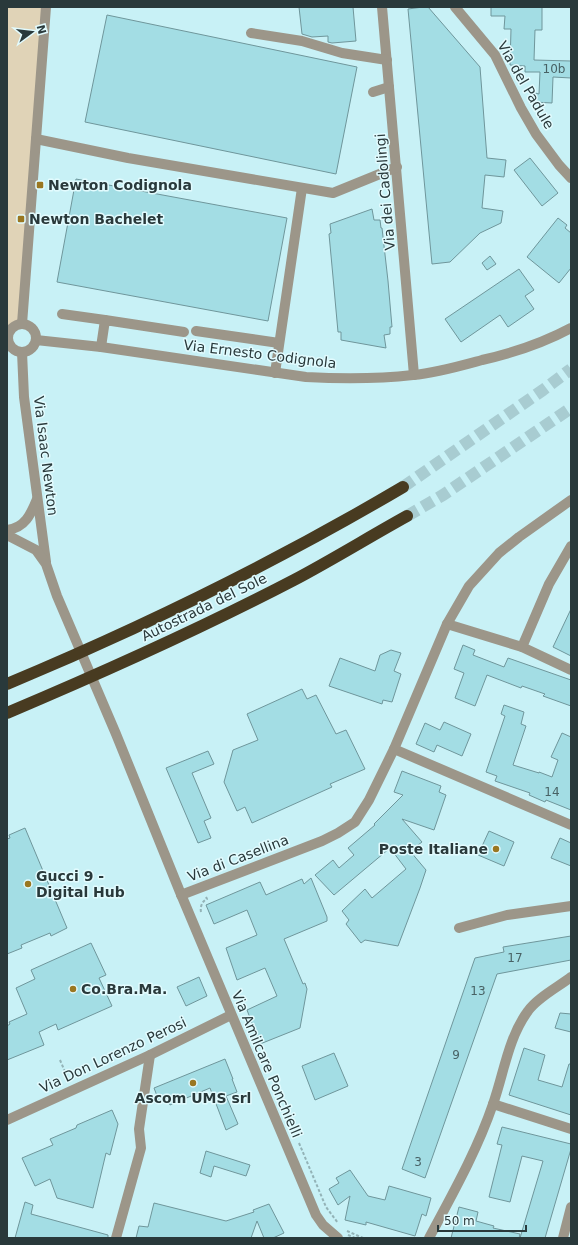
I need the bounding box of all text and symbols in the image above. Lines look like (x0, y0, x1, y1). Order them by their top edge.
north arrow (12, 12, 52, 52)
text: N (34, 23, 49, 36)
street label: Via del Padule (494, 38, 558, 132)
house number: 10b (543, 62, 565, 76)
street label: Via dei Cadolingi (372, 133, 398, 251)
place label: Newton Codignola (48, 177, 192, 193)
marker: Newton Codignola (35, 180, 45, 190)
place label: Newton Bachelet (29, 211, 163, 227)
marker: Newton Bachelet (16, 214, 26, 224)
street label: Via Ernesto Codignola (183, 337, 337, 371)
street label: Via Isaac Newton (31, 395, 61, 517)
street label: Autostrada del Sole (139, 570, 269, 644)
house number: 14 (544, 785, 560, 799)
street label: Via di Casellina (185, 831, 291, 885)
place label: Poste Italiane (379, 841, 488, 857)
marker: Poste Italiane (491, 844, 501, 854)
place label: Gucci 9 - Digital Hub (36, 868, 125, 900)
marker: Gucci 9 - Digital Hub (23, 879, 33, 889)
house number: 17 (507, 951, 523, 965)
place label: Co.Bra.Ma. (81, 981, 167, 997)
marker: Co.Bra.Ma. (68, 984, 78, 994)
house number: 13 (470, 984, 486, 998)
street label: Via Amilcare Ponchielli (229, 988, 305, 1140)
street label: Via Don Lorenzo Perosi (37, 1014, 189, 1096)
house number: 9 (452, 1048, 460, 1062)
marker: Ascom UMS srl (188, 1078, 198, 1088)
place label: Ascom UMS srl (135, 1090, 251, 1106)
house number: 3 (414, 1155, 422, 1169)
scale bar (438, 1207, 526, 1233)
text: 50 m (444, 1214, 475, 1228)

